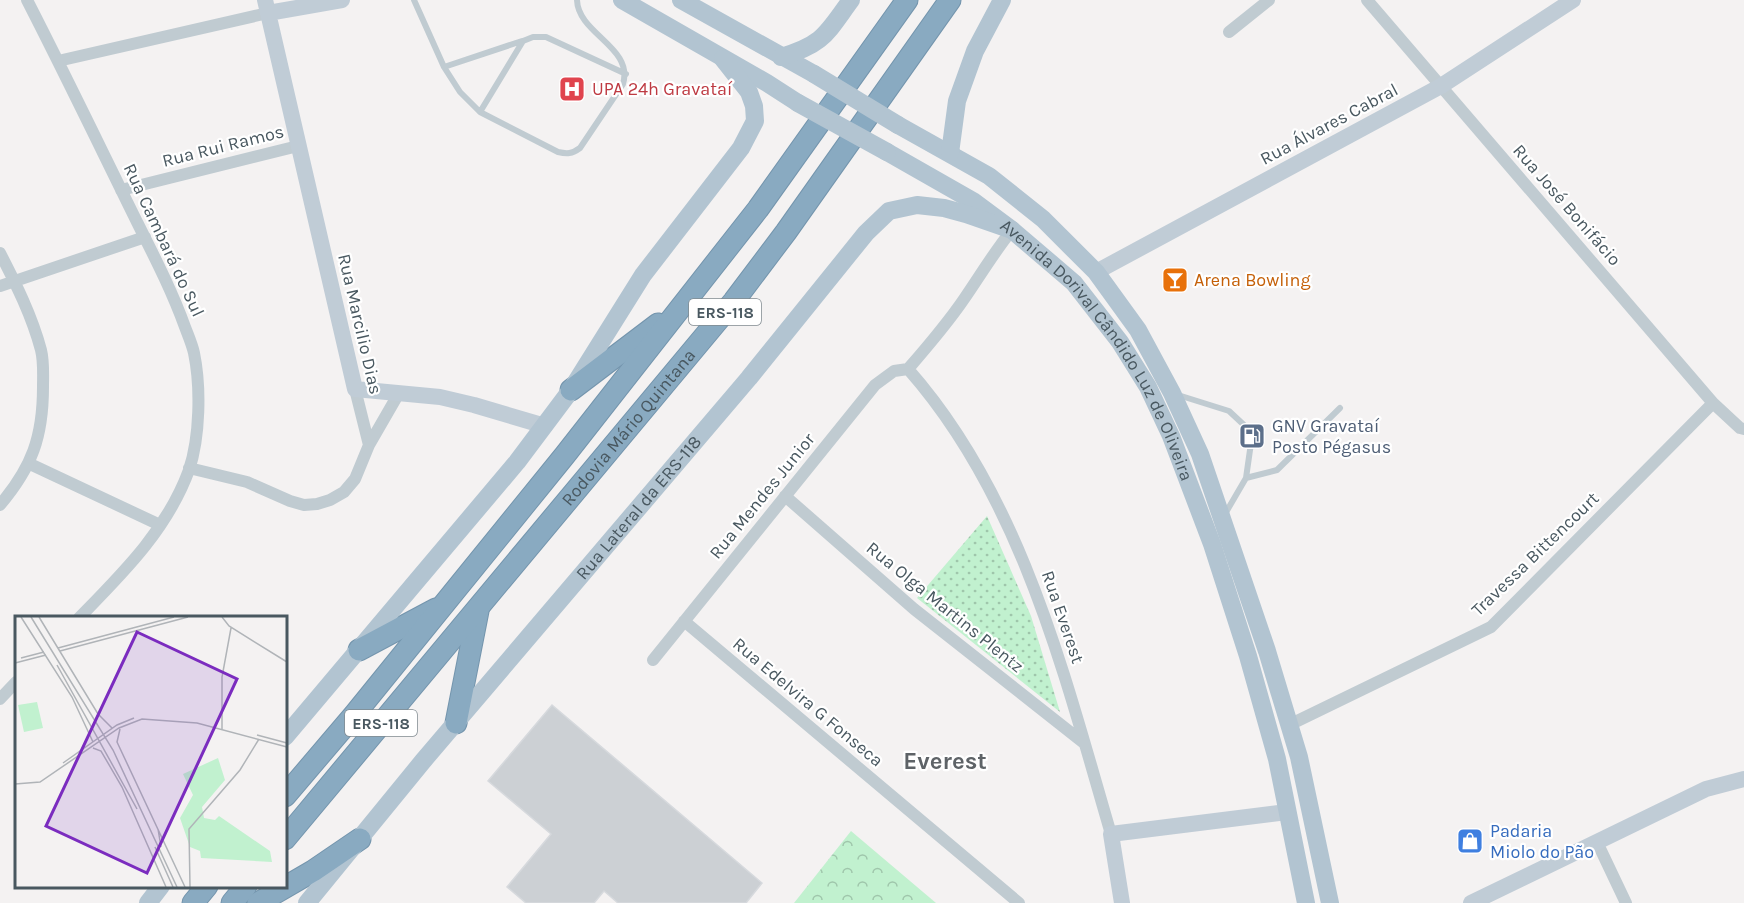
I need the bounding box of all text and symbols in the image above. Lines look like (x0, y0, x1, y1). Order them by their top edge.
hospital icon: UPA 24h Gravataí (557, 74, 587, 104)
street label: Rua Álvares Cabral (1256, 77, 1402, 170)
place label: UPA 24h Gravataí (592, 78, 733, 100)
street label: Rua Rui Ramos (160, 120, 286, 172)
street label: Rua José Bonifácio (1508, 140, 1626, 270)
street label: Rua Cambará do Sul (119, 160, 209, 320)
street label: Avenida Dorival Cândido Luz de Oliveira (996, 214, 1198, 484)
street label: Rua Marcilio Dias (333, 252, 387, 396)
bar icon: Arena Bowling (1160, 265, 1190, 295)
place label: Arena Bowling (1194, 269, 1311, 291)
road number: ERS-118 (689, 299, 761, 325)
street label: Rodovia Mário Quintana (557, 345, 700, 510)
place label: GNV Gravataí Posto Pégasus (1272, 415, 1391, 458)
fuel station icon: GNV Gravataí Posto Pégasus (1237, 421, 1267, 451)
street label: Rua Mendes Junior (704, 428, 820, 563)
street label: Rua Lateral da ERS-118 (571, 431, 706, 584)
street label: Travessa Bittencourt (1467, 487, 1604, 621)
street label: Rua Olga Martins Plentz (862, 537, 1028, 677)
street label: Rua Everest (1037, 568, 1089, 666)
inset map (15, 616, 286, 888)
street label: Rua Edelvira G Fonseca (728, 633, 888, 771)
road number: ERS-118 (345, 710, 417, 736)
district label: Everest (903, 747, 987, 775)
place label: Padaria Miolo do Pão (1490, 820, 1594, 863)
shop icon: Padaria Miolo do Pão (1455, 826, 1485, 856)

